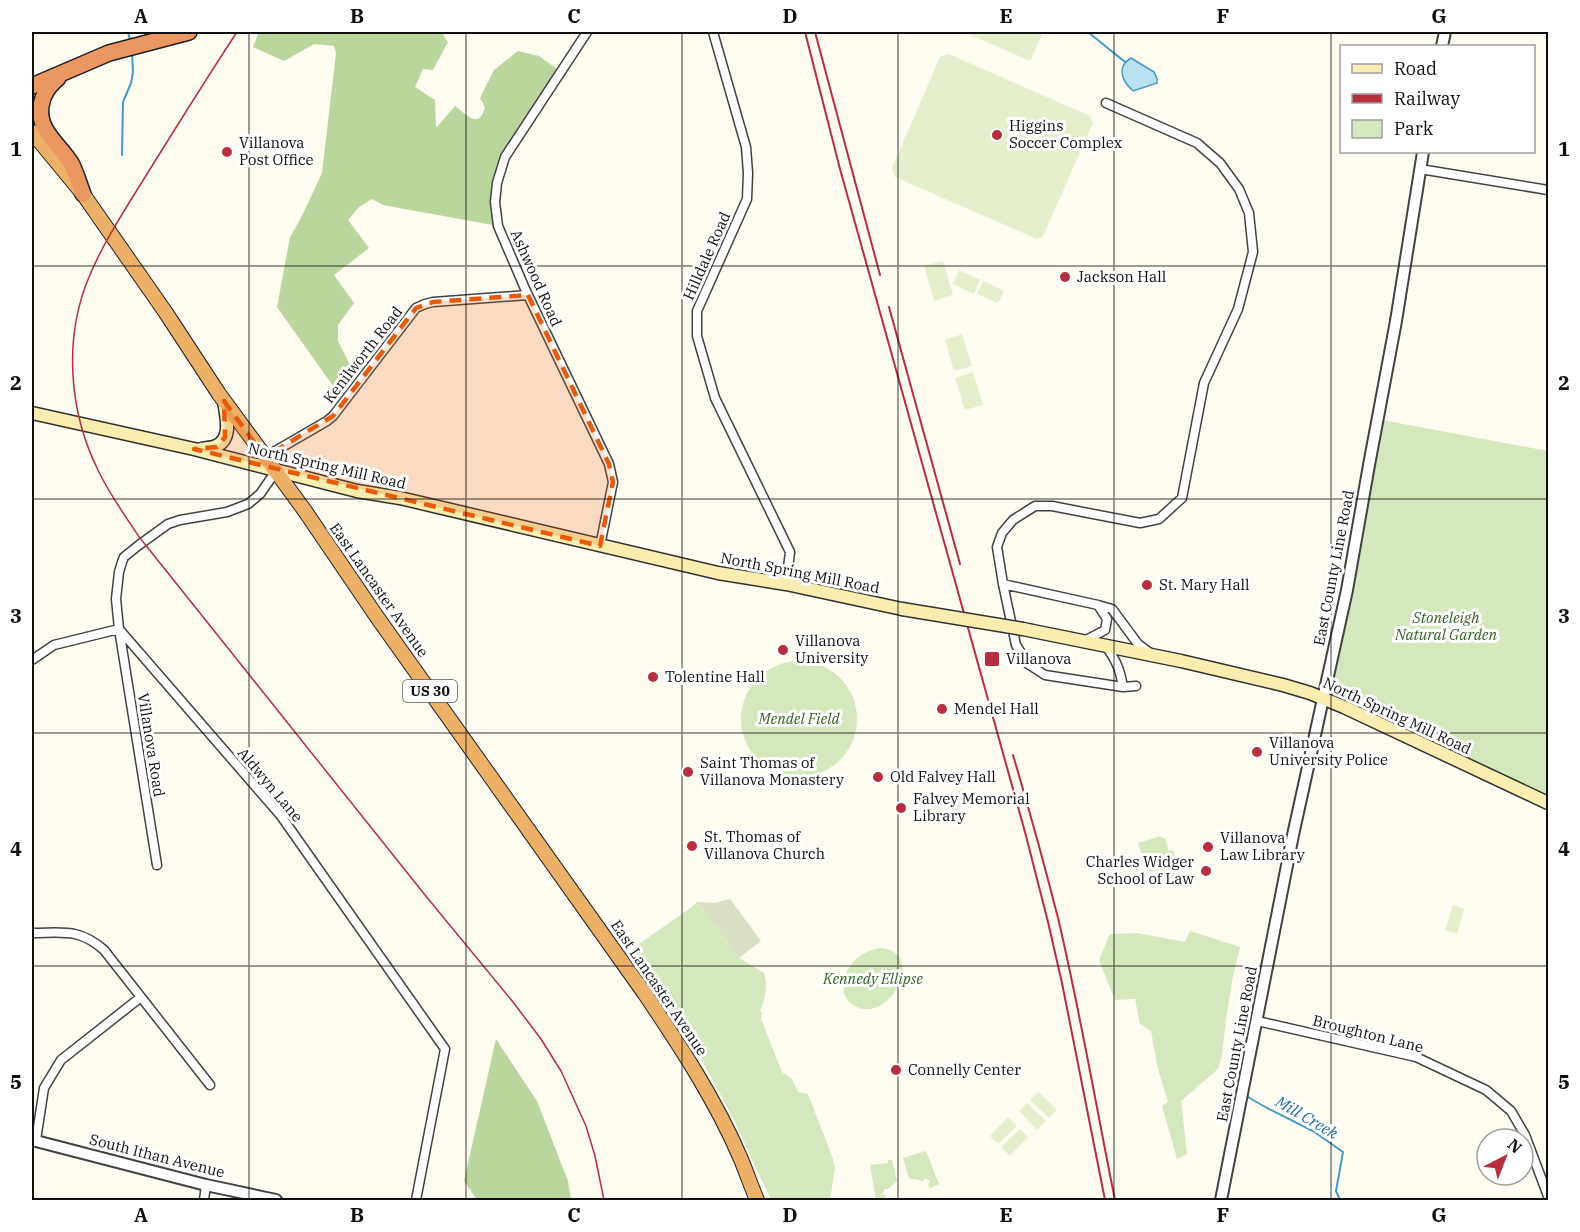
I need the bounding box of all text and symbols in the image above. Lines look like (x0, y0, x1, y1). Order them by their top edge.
text: A (134, 2, 148, 29)
text: B (350, 2, 364, 29)
text: C (567, 2, 581, 29)
text: D (782, 2, 798, 29)
text: E (999, 2, 1013, 29)
text: F (1217, 2, 1229, 29)
text: G (1431, 2, 1447, 29)
legend (1340, 45, 1535, 153)
text: Road (1394, 57, 1437, 80)
text: Railway (1394, 87, 1460, 110)
place label: Higgins Soccer Complex (1009, 116, 1122, 152)
text: Park (1394, 117, 1434, 140)
marker: Higgins Soccer Complex (990, 128, 1004, 142)
place label: Villanova Post Office (239, 133, 314, 169)
text: 1 (10, 135, 22, 162)
text: 1 (1558, 135, 1570, 162)
marker: Villanova Post Office (220, 145, 234, 159)
street label: Hilldale Road (679, 209, 734, 303)
street label: Ashwood Road (507, 226, 566, 329)
place label: Jackson Hall (1077, 267, 1166, 286)
marker: Jackson Hall (1058, 270, 1072, 284)
street label: Kenilworth Road (319, 302, 406, 407)
text: 2 (10, 369, 22, 396)
text: 2 (1558, 369, 1570, 396)
street label: North Spring Mill Road (246, 438, 408, 493)
street label: East County Line Road (1309, 489, 1358, 647)
street label: East Lancaster Avenue (326, 519, 433, 661)
street label: North Spring Mill Road (719, 548, 881, 597)
place label: St. Mary Hall (1159, 575, 1250, 594)
marker: St. Mary Hall (1140, 578, 1154, 592)
text: 3 (10, 602, 22, 629)
text: 3 (1558, 602, 1570, 629)
park label: Stoneleigh Natural Garden (1394, 608, 1498, 644)
place label: Villanova University (795, 631, 868, 667)
marker: Villanova University (776, 643, 790, 657)
place label: Villanova (1006, 649, 1071, 668)
marker: Villanova (983, 650, 1001, 668)
place label: Tolentine Hall (665, 667, 765, 686)
marker: Tolentine Hall (646, 670, 660, 684)
street label: North Spring Mill Road (1320, 673, 1474, 758)
road number: US 30 (403, 680, 457, 702)
street label: Villanova Road (134, 692, 169, 798)
place label: Mendel Hall (954, 699, 1039, 718)
marker: Mendel Hall (935, 702, 949, 716)
park label: Mendel Field (757, 709, 840, 728)
place label: Villanova University Police (1269, 733, 1388, 769)
street label: Aldwyn Lane (234, 744, 307, 826)
marker: Villanova University Police (1250, 745, 1264, 759)
place label: Saint Thomas of Villanova Monastery (700, 753, 844, 789)
marker: Saint Thomas of Villanova Monastery (681, 765, 695, 779)
place label: Old Falvey Hall (890, 767, 996, 786)
marker: Old Falvey Hall (871, 770, 885, 784)
place label: Falvey Memorial Library (913, 789, 1030, 825)
marker: Falvey Memorial Library (894, 801, 908, 815)
place label: St. Thomas of Villanova Church (704, 827, 825, 863)
place label: Villanova Law Library (1220, 828, 1305, 864)
text: 4 (10, 835, 22, 862)
text: 4 (1558, 835, 1570, 862)
marker: St. Thomas of Villanova Church (685, 839, 699, 853)
marker: Villanova Law Library (1201, 840, 1215, 854)
place label: Charles Widger School of Law (1086, 852, 1194, 888)
marker: Charles Widger School of Law (1199, 864, 1213, 878)
street label: East Lancaster Avenue (607, 916, 712, 1059)
street label: East County Line Road (1212, 965, 1261, 1123)
park label: Kennedy Ellipse (822, 969, 923, 988)
street label: Broughton Lane (1311, 1011, 1425, 1056)
place label: Connelly Center (908, 1060, 1021, 1079)
marker: Connelly Center (889, 1063, 903, 1077)
text: 5 (10, 1068, 22, 1095)
text: 5 (1558, 1068, 1570, 1095)
water label: Mill Creek (1271, 1091, 1342, 1143)
north arrow (1475, 1127, 1535, 1187)
street label: South Ithan Avenue (88, 1130, 227, 1181)
text: N (1504, 1134, 1526, 1158)
text: A (134, 1201, 148, 1228)
text: B (350, 1201, 364, 1228)
text: C (567, 1201, 581, 1228)
text: D (782, 1201, 798, 1228)
text: E (999, 1201, 1013, 1228)
text: F (1217, 1201, 1229, 1228)
text: G (1431, 1201, 1447, 1228)

